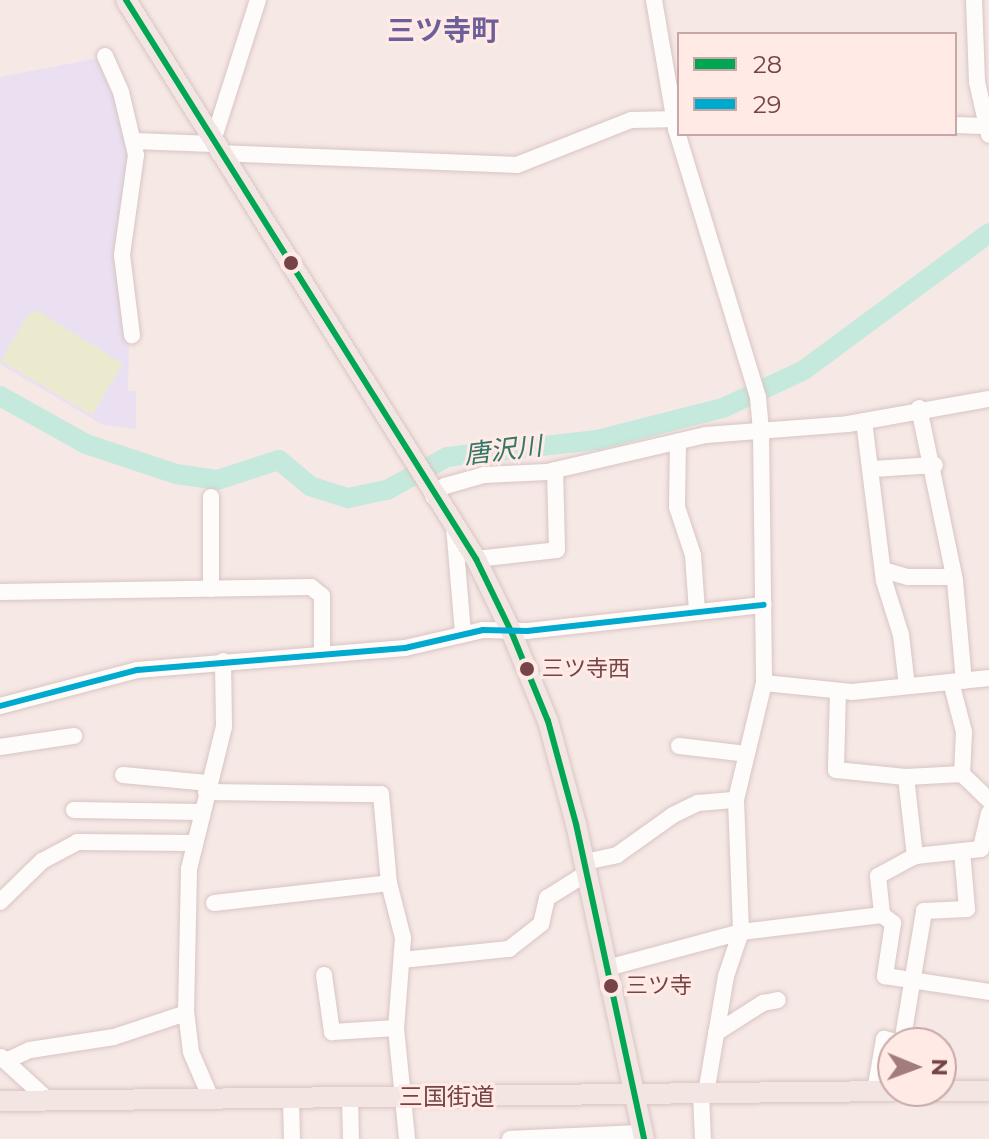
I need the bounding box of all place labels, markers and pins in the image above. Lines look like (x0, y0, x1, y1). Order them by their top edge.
unlabelled marker (283, 255, 299, 271)
place label: 三ツ寺西 (542, 656, 630, 682)
marker: 三ツ寺西 (519, 661, 535, 677)
place label: 三ツ寺 (626, 973, 692, 999)
marker: 三ツ寺 (603, 978, 619, 994)

